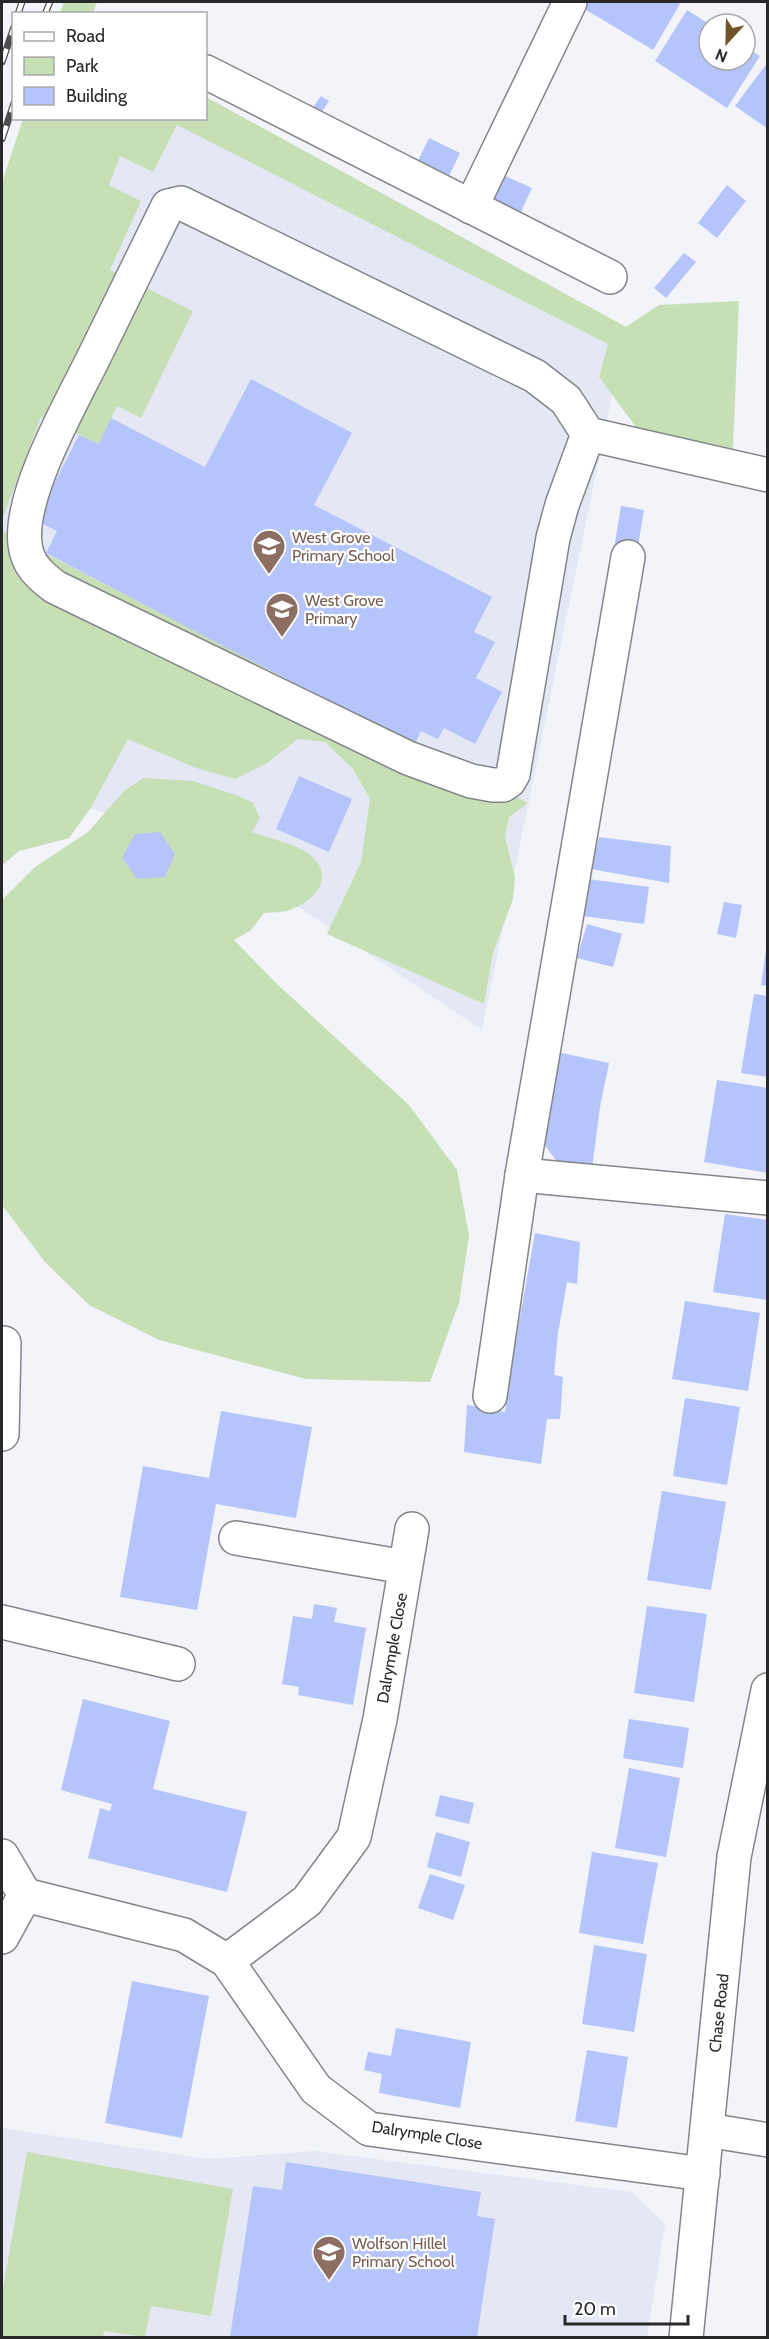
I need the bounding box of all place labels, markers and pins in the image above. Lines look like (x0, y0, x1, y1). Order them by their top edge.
school or university icon: West Grove Primary School (251, 528, 287, 575)
place label: West Grove Primary School (292, 528, 395, 565)
school or university icon: West Grove Primary (264, 591, 300, 638)
place label: West Grove Primary (305, 591, 383, 628)
school or university icon: Wolfson Hillel Primary School (311, 2234, 347, 2281)
place label: Wolfson Hillel Primary School (352, 2234, 455, 2271)

